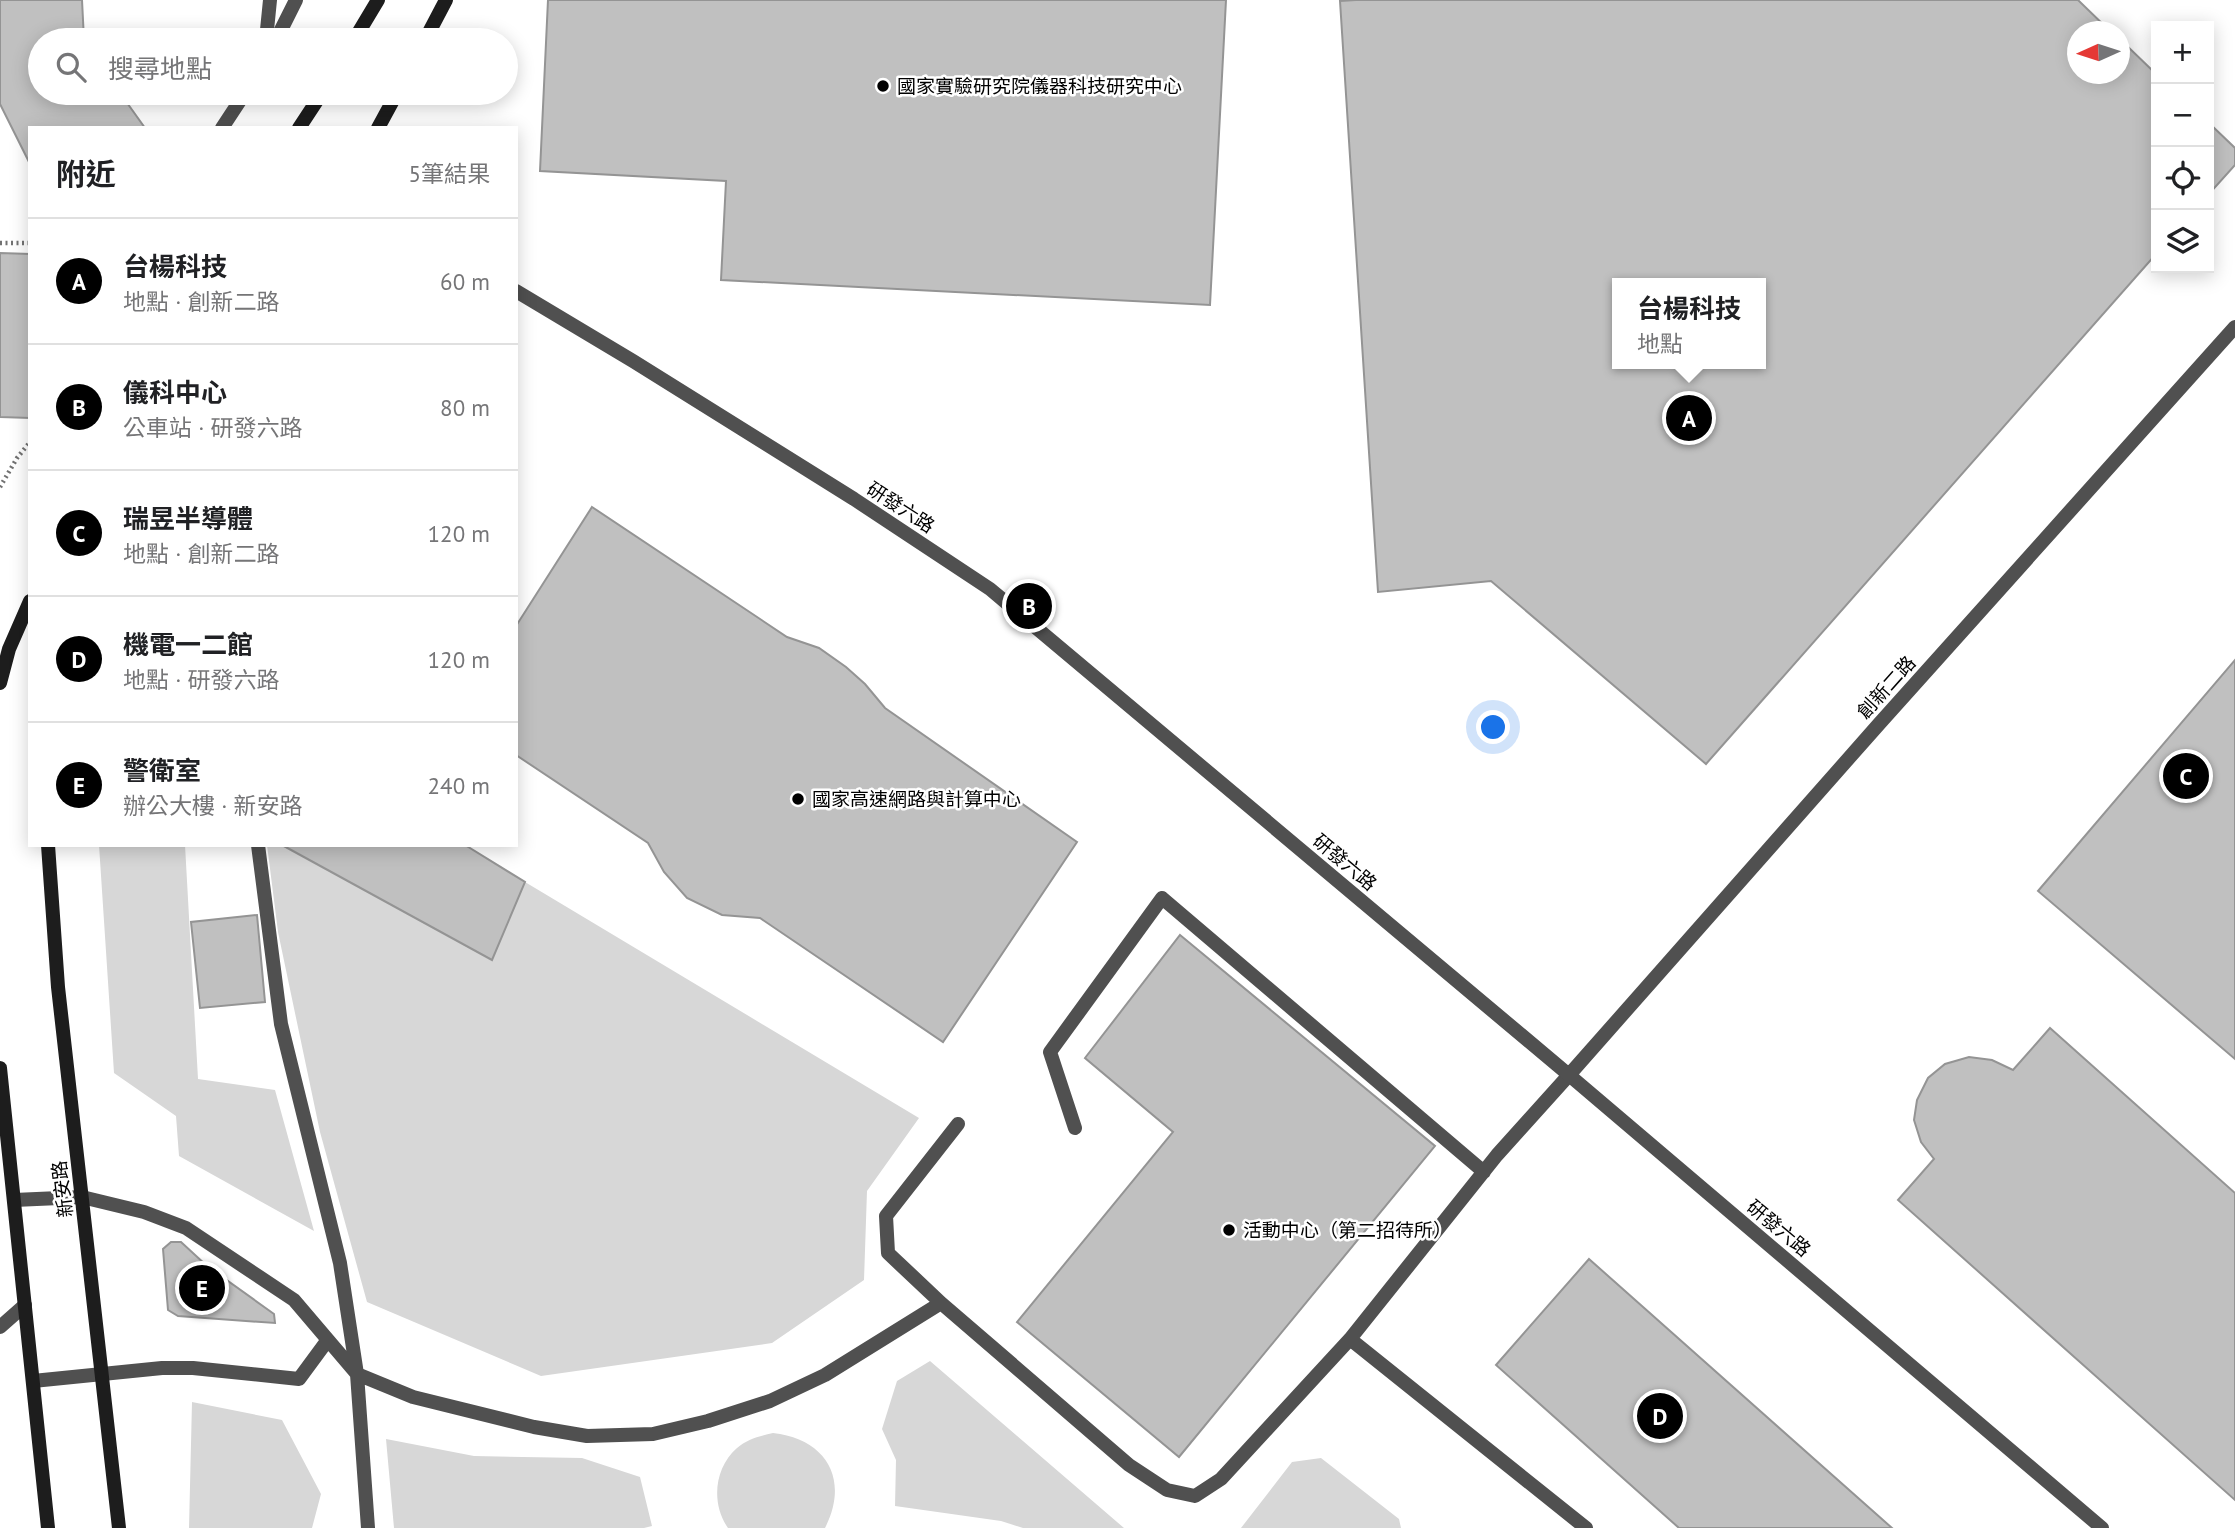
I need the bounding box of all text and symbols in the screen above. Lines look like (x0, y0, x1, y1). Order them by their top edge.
north arrow (2067, 21, 2130, 84)
map controls (2151, 21, 2214, 273)
button: + (2151, 21, 2214, 84)
search box (28, 28, 518, 105)
icon: search (52, 48, 90, 86)
text: 搜尋地點 (108, 52, 212, 85)
place label: 國家實驗研究院儀器科技研究中心 (897, 74, 1182, 98)
marker: 國家實驗研究院儀器科技研究中心 (875, 78, 891, 94)
button: − (2151, 84, 2214, 147)
button: locate (2151, 147, 2214, 210)
text: 附近 (56, 154, 116, 193)
text: 5筆結果 (408, 159, 490, 188)
button: layers (2151, 210, 2214, 273)
text: 台楊科技 (123, 250, 227, 283)
text: A (72, 267, 86, 296)
text: 60 m (440, 267, 490, 296)
popup (1612, 278, 1766, 369)
text: 地點 · 創新二路 (123, 287, 279, 316)
text: 台楊科技 (1637, 292, 1741, 325)
text: 地點 (1637, 329, 1683, 358)
text: 儀科中心 (123, 376, 227, 409)
pin: A (1666, 392, 1712, 444)
text: B (72, 393, 86, 422)
text: 80 m (440, 393, 490, 422)
text: 公車站 · 研發六路 (123, 413, 302, 442)
street label: 研發六路 (863, 476, 939, 538)
text: 瑞昱半導體 (123, 502, 253, 535)
text: C (73, 519, 85, 548)
text: 120 m (428, 519, 490, 548)
text: 地點 · 創新二路 (123, 539, 279, 568)
pin: B (1006, 580, 1052, 632)
text: 機電一二館 (123, 628, 253, 661)
text: D (72, 645, 86, 674)
text: 120 m (428, 645, 490, 674)
street label: 創新二路 (1852, 651, 1920, 723)
text: 地點 · 研發六路 (123, 665, 279, 694)
your location (1476, 710, 1510, 744)
pin: C (2163, 750, 2209, 802)
text: 警衛室 (123, 754, 201, 787)
text: E (73, 771, 85, 800)
text: 240 m (428, 771, 490, 800)
place label: 國家高速網路與計算中心 (812, 787, 1021, 811)
text: 辦公大樓 · 新安路 (123, 791, 302, 820)
marker: 國家高速網路與計算中心 (790, 791, 806, 807)
street label: 研發六路 (1308, 828, 1382, 896)
street label: 新安路 (47, 1159, 77, 1219)
street label: 研發六路 (1742, 1194, 1816, 1262)
place label: 活動中心（第二招待所） (1243, 1218, 1452, 1242)
marker: 活動中心（第二招待所） (1221, 1222, 1237, 1238)
pin: E (179, 1262, 225, 1314)
pin: D (1637, 1390, 1683, 1442)

